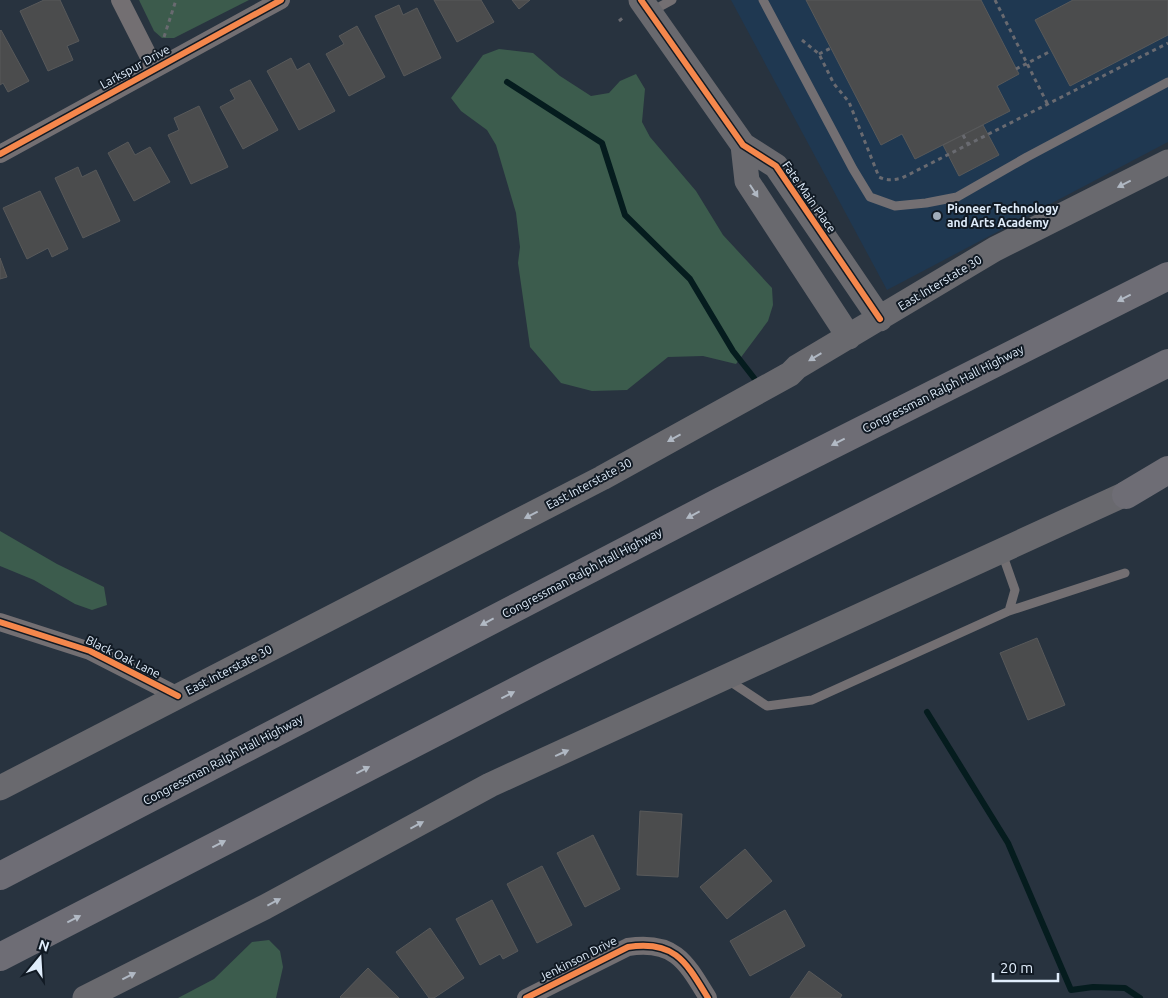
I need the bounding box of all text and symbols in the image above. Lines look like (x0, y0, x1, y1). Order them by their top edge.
street label: Larkspur Drive (98, 42, 172, 91)
street label: Fate Main Place (780, 159, 839, 235)
one-way arrow (1117, 180, 1132, 188)
one-way arrow (749, 185, 759, 198)
place label: Pioneer Technology and Arts Academy (947, 202, 1059, 229)
marker: Pioneer Technology and Arts Academy (931, 210, 943, 222)
street label: East Interstate 30 (896, 252, 984, 313)
one-way arrow (1117, 294, 1132, 302)
street label: Congressman Ralph Hall Highway (860, 342, 1026, 435)
one-way arrow (808, 353, 821, 362)
one-way arrow (667, 434, 682, 442)
one-way arrow (831, 438, 846, 446)
street label: East Interstate 30 (544, 455, 634, 512)
one-way arrow (524, 511, 538, 519)
one-way arrow (686, 511, 701, 519)
street label: Congressman Ralph Hall Highway (500, 525, 664, 620)
one-way arrow (480, 618, 494, 626)
street label: Black Oak Lane (84, 633, 163, 680)
street label: East Interstate 30 (183, 642, 274, 697)
one-way arrow (500, 691, 515, 699)
street label: Congressman Ralph Hall Highway (141, 712, 305, 807)
one-way arrow (555, 748, 569, 756)
one-way arrow (356, 766, 370, 774)
one-way arrow (409, 821, 424, 829)
one-way arrow (212, 840, 226, 848)
one-way arrow (266, 898, 281, 906)
one-way arrow (67, 915, 82, 923)
north arrow (15, 933, 65, 983)
street label: Jenkinson Drive (537, 933, 619, 984)
text: N (37, 936, 51, 955)
scale bar (993, 950, 1058, 982)
text: 20 m (1000, 959, 1033, 976)
one-way arrow (122, 972, 136, 980)

